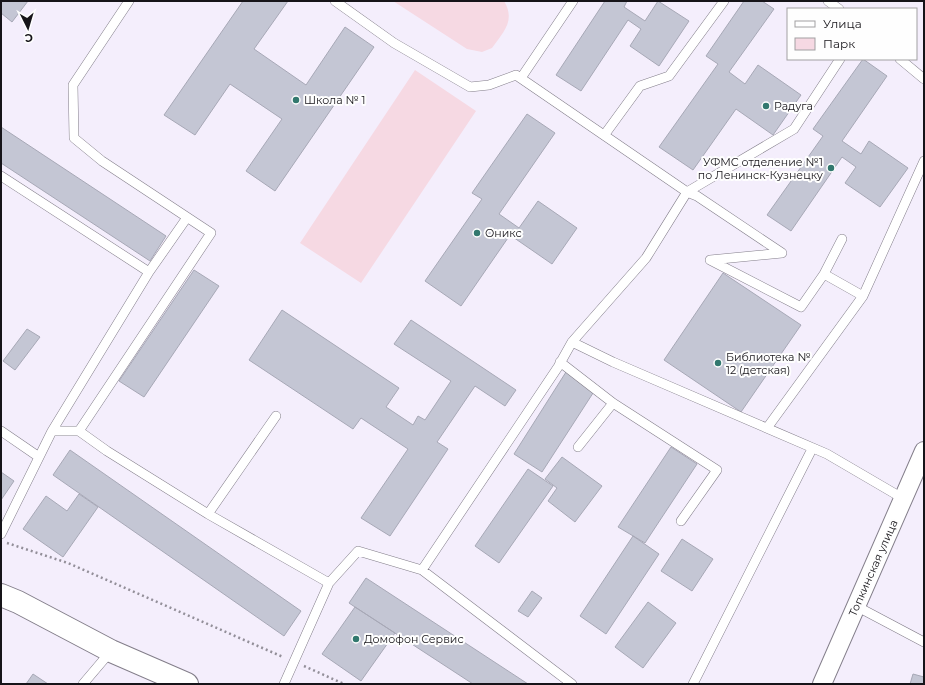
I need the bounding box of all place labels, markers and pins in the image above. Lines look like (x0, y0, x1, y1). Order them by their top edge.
place label: Школа № 1 (304, 93, 366, 107)
marker: Школа № 1 (291, 95, 301, 105)
place label: Радуга (774, 99, 813, 113)
marker: Радуга (761, 101, 771, 111)
place label: УФМС отделение №1 по Ленинск-Кузнецку (698, 155, 824, 182)
marker: УФМС отделение №1 по Ленинск-Кузнецку (826, 163, 836, 173)
place label: Оникс (485, 226, 522, 240)
marker: Оникс (472, 228, 482, 238)
place label: Библиотека № 12 (детская) (726, 350, 811, 377)
marker: Библиотека № 12 (детская) (713, 358, 723, 368)
place label: Домофон Сервис (364, 632, 464, 646)
marker: Домофон Сервис (351, 634, 361, 644)

